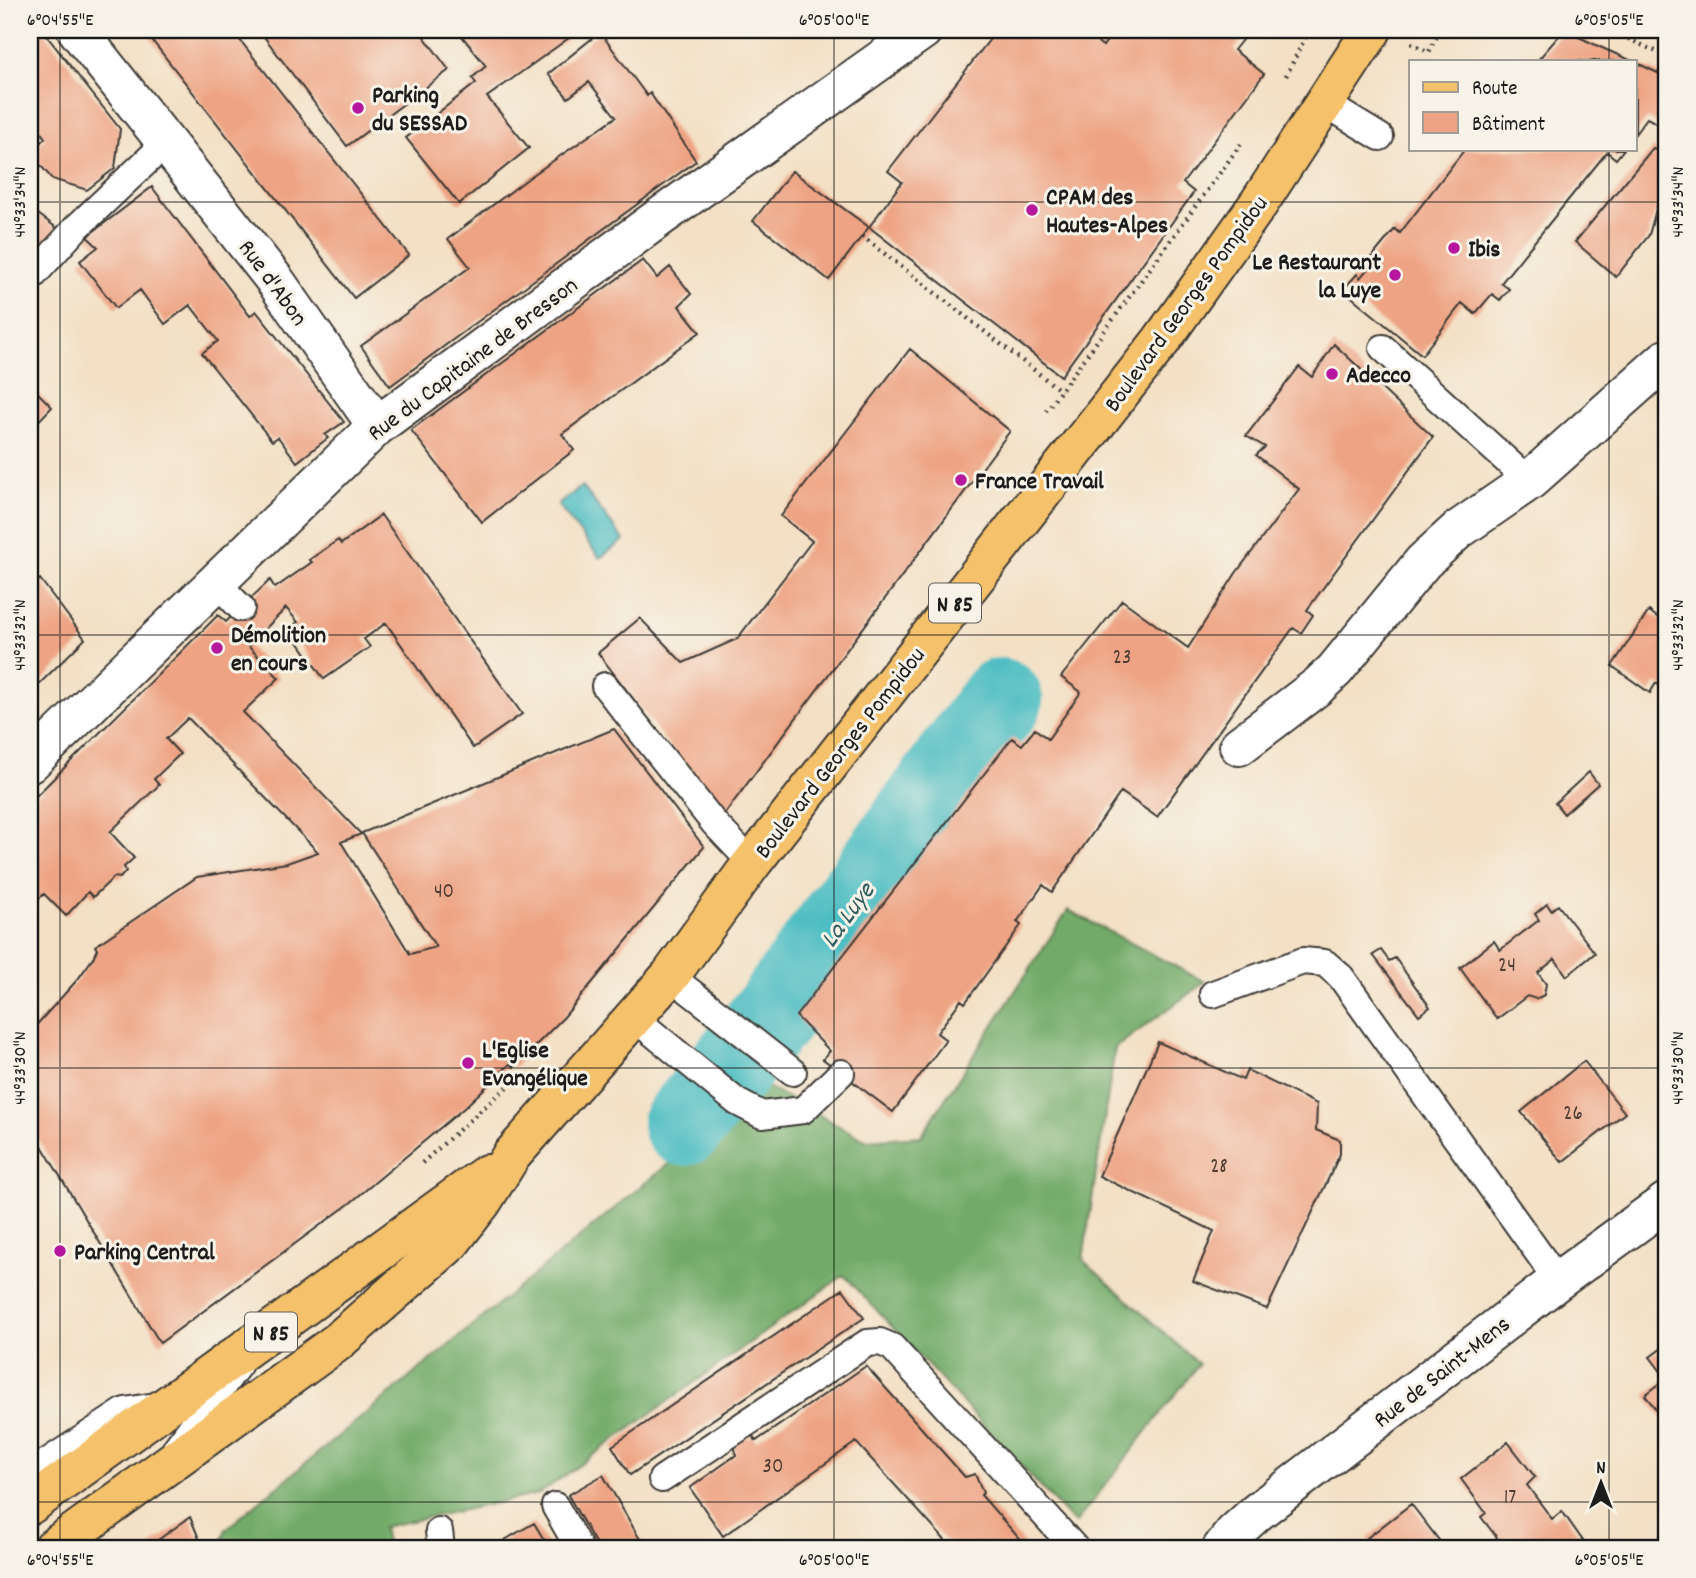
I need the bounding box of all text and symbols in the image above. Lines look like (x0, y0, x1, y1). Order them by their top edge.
text: 6°04'55"E (27, 9, 93, 34)
text: 6°05'00"E (799, 9, 869, 34)
text: 6°05'05"E (1574, 9, 1644, 34)
legend (1409, 60, 1636, 150)
text: Route (1472, 75, 1518, 105)
place label: Parking du SESSAD (372, 80, 468, 142)
marker: Parking du SESSAD (350, 100, 366, 116)
text: Bâtiment (1472, 111, 1545, 141)
text: 44°33'34"N (9, 166, 34, 238)
text: 44°33'34"N (1667, 166, 1692, 238)
place label: CPAM des Hautes-Alpes (1046, 182, 1168, 244)
street label: Boulevard Georges Pompidou (1097, 189, 1278, 420)
marker: CPAM des Hautes-Alpes (1024, 202, 1040, 218)
street label: Rue d'Abon (229, 234, 315, 334)
place label: Ibis (1468, 234, 1500, 268)
marker: Ibis (1446, 240, 1462, 256)
place label: Le Restaurant la Luye (1252, 247, 1381, 309)
marker: Le Restaurant la Luye (1387, 267, 1403, 283)
street label: Rue du Capitaine de Bresson (362, 270, 586, 451)
place label: Adecco (1346, 360, 1411, 394)
marker: Adecco (1324, 366, 1340, 382)
place label: France Travail (975, 466, 1104, 500)
marker: France Travail (953, 472, 969, 488)
road number: N 85 (929, 583, 981, 622)
text: 44°33'32"N (9, 599, 34, 671)
text: 44°33'32"N (1667, 599, 1692, 671)
place label: Démolition en cours (231, 620, 326, 682)
marker: Démolition en cours (209, 640, 225, 656)
street label: Boulevard Georges Pompidou (748, 641, 935, 867)
house number: 23 (1113, 644, 1131, 674)
water label: La Luye (813, 875, 886, 956)
house number: 40 (434, 878, 454, 908)
house number: 24 (1498, 952, 1516, 982)
text: 44°33'30"N (9, 1031, 34, 1105)
text: 44°33'30"N (1667, 1031, 1692, 1105)
place label: L'Eglise Evangélique (482, 1035, 588, 1097)
marker: L'Eglise Evangélique (460, 1055, 476, 1071)
house number: 26 (1563, 1100, 1583, 1130)
house number: 28 (1210, 1153, 1228, 1183)
place label: Parking Central (74, 1237, 215, 1271)
marker: Parking Central (52, 1243, 68, 1259)
street label: Rue de Saint-Mens (1367, 1309, 1519, 1438)
road number: N 85 (245, 1312, 297, 1352)
north arrow (1566, 1448, 1636, 1518)
house number: 30 (763, 1453, 783, 1483)
text: N (1596, 1456, 1606, 1483)
house number: 17 (1504, 1484, 1516, 1514)
text: 6°04'55"E (27, 1549, 93, 1574)
text: 6°05'00"E (799, 1549, 869, 1574)
text: 6°05'05"E (1574, 1549, 1644, 1574)

